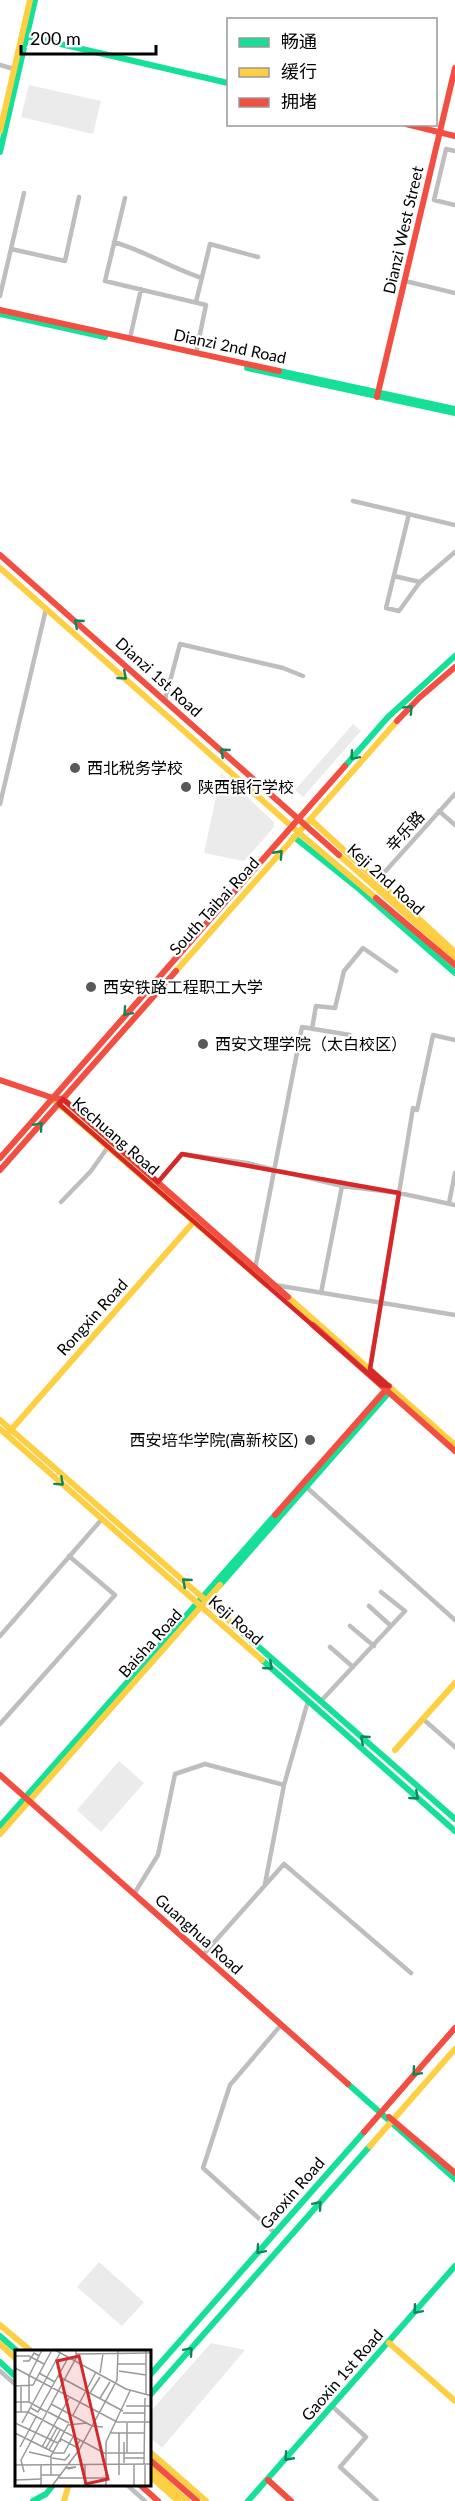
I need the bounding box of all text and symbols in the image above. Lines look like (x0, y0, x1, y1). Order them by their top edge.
scale bar (21, 18, 156, 56)
legend (227, 18, 437, 126)
text: 200 m (30, 27, 81, 49)
text: 畅通 (281, 30, 317, 52)
text: 缓行 (281, 60, 317, 82)
text: 拥堵 (281, 90, 317, 112)
street label: Dianzi West Street (379, 164, 427, 296)
street label: Dianzi 2nd Road (172, 324, 288, 367)
one-way arrow (74, 619, 85, 630)
street label: Dianzi 1st Road (112, 633, 206, 720)
one-way arrow (116, 669, 127, 680)
one-way arrow (401, 705, 412, 716)
one-way arrow (220, 749, 231, 760)
one-way arrow (350, 749, 361, 760)
place label: 西北税务学校 (87, 758, 183, 777)
marker: 西北税务学校 (68, 761, 82, 775)
place label: 陕西银行学校 (198, 777, 294, 796)
marker: 陕西银行学校 (179, 780, 193, 794)
street label: 辛乐路 (382, 806, 428, 855)
street label: Keji 2nd Road (344, 839, 429, 918)
one-way arrow (272, 850, 283, 861)
street label: South Taibai Road (165, 853, 262, 958)
place label: 西安铁路工程职工大学 (103, 977, 263, 996)
marker: 西安铁路工程职工大学 (84, 980, 98, 994)
one-way arrow (124, 1005, 135, 1016)
place label: 西安文理学院（太白校区） (215, 1034, 407, 1053)
marker: 西安文理学院（太白校区） (196, 1037, 210, 1051)
street label: Kechuang Road (69, 1093, 164, 1178)
one-way arrow (32, 1122, 43, 1133)
street label: Rongxin Road (52, 1275, 131, 1359)
place label: 西安培华学院(高新校区) (129, 1430, 298, 1449)
marker: 西安培华学院(高新校区) (303, 1433, 317, 1447)
one-way arrow (53, 1475, 63, 1486)
one-way arrow (182, 1578, 193, 1589)
street label: Keji Road (205, 1591, 267, 1648)
street label: Baisha Road (114, 1605, 185, 1681)
one-way arrow (262, 1659, 273, 1670)
one-way arrow (360, 1735, 371, 1746)
one-way arrow (408, 1788, 419, 1799)
street label: Guanghua Road (152, 1889, 247, 1978)
one-way arrow (412, 2065, 423, 2076)
street label: Gaoxin Road (255, 2153, 328, 2232)
one-way arrow (310, 2200, 321, 2211)
one-way arrow (256, 2243, 267, 2254)
one-way arrow (413, 2303, 424, 2314)
street label: Gaoxin 1st Road (297, 2325, 386, 2424)
one-way arrow (182, 2347, 193, 2358)
inset map (15, 2350, 152, 2486)
one-way arrow (284, 2450, 295, 2460)

